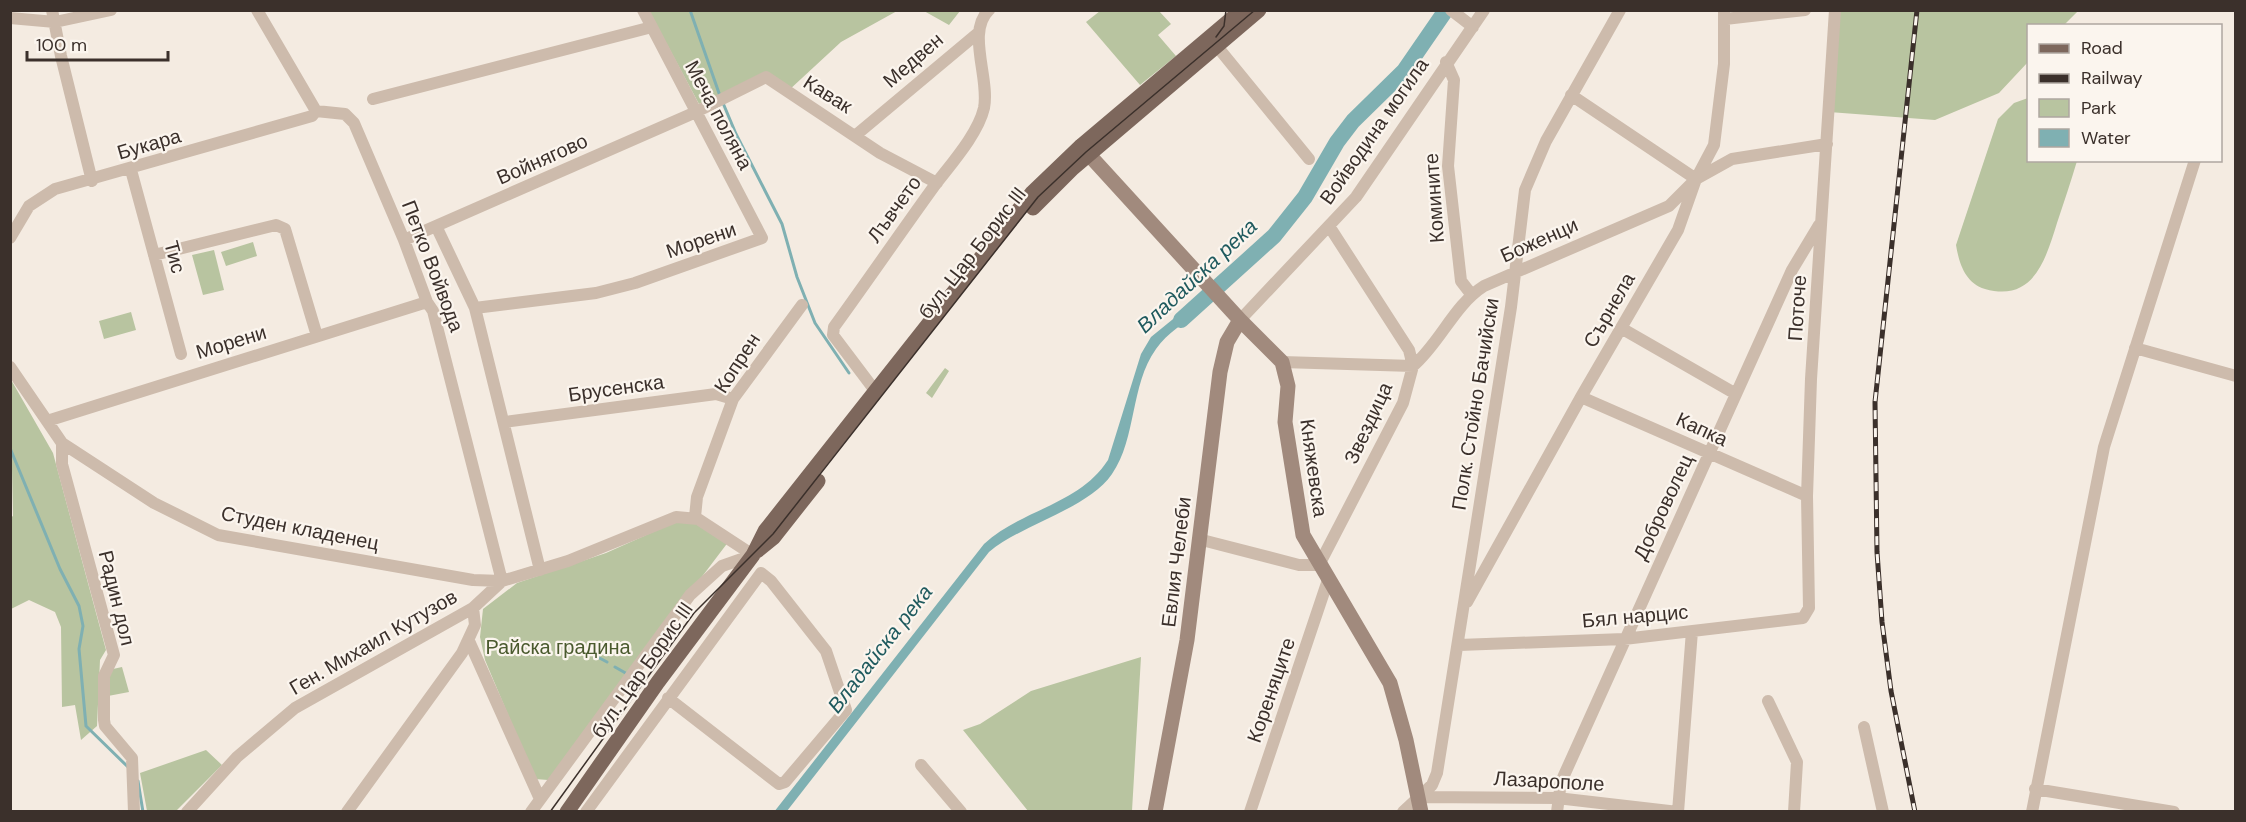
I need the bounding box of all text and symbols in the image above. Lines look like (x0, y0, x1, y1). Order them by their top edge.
scale bar (27, 24, 168, 62)
legend (2027, 24, 2222, 162)
street label: Медвен (877, 27, 949, 93)
text: 100 m (36, 33, 87, 57)
text: Road (2081, 36, 2123, 60)
street label: Войводина могила (1314, 52, 1435, 209)
street label: Меча поляна (679, 56, 759, 175)
text: Railway (2081, 66, 2143, 90)
street label: Кавак (799, 69, 858, 119)
text: Park (2081, 96, 2117, 120)
street label: Букара (114, 122, 185, 165)
text: Water (2081, 126, 2131, 150)
street label: Войнягово (492, 127, 592, 191)
street label: Комините (1418, 152, 1450, 244)
street label: Лъвчето (861, 170, 927, 248)
street label: бул. Цар Борис III (912, 182, 1032, 324)
street label: Петко Войвода (396, 196, 470, 336)
street label: Боженци (1496, 211, 1582, 269)
water label: Владайска река (1131, 213, 1263, 339)
street label: Морени (662, 216, 740, 264)
street label: Тис (158, 238, 192, 276)
street label: Сърнела (1577, 267, 1641, 352)
street label: Поточе (1782, 274, 1812, 342)
street label: Полк. Стойно Бачийски (1445, 296, 1505, 512)
street label: Морени (193, 319, 269, 365)
street label: Копрен (708, 328, 766, 398)
street label: Брусенска (567, 368, 666, 408)
street label: Звездица (1338, 377, 1399, 468)
street label: Капка (1672, 406, 1733, 453)
street label: Княжевска (1294, 417, 1334, 520)
street label: Доброволец (1627, 450, 1699, 564)
street label: Евлия Челеби (1155, 495, 1197, 629)
street label: Студен кладенец (219, 500, 381, 556)
street label: Радин дол (93, 548, 141, 648)
water label: Владайска река (821, 579, 939, 719)
street label: Ген. Михаил Кутузов (284, 583, 462, 701)
street label: бул. Цар Борис III (585, 597, 699, 743)
street label: Бял нарцис (1581, 598, 1689, 634)
park label: Райска градина (485, 634, 631, 660)
street label: Кореняците (1241, 634, 1301, 746)
street label: Лазарополе (1493, 765, 1605, 797)

